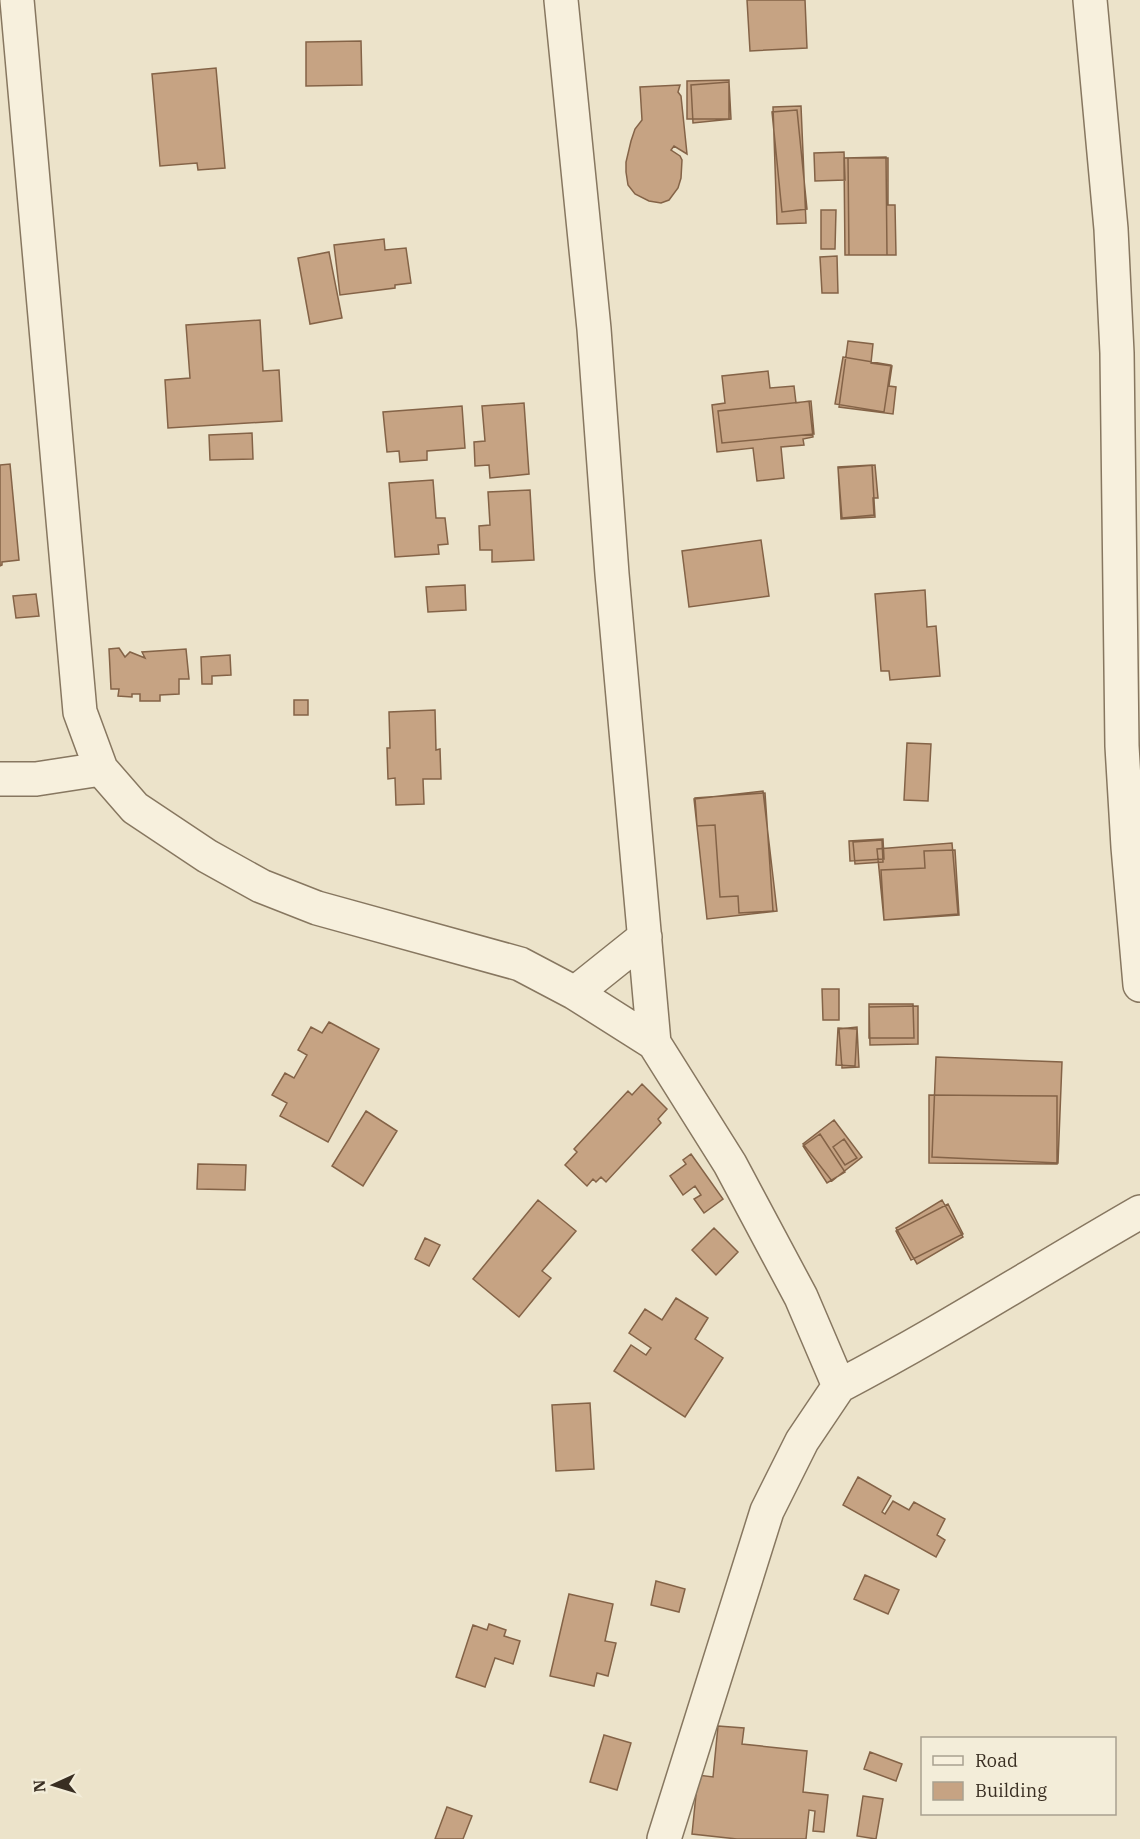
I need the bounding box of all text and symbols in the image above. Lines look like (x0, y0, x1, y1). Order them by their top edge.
legend (921, 1737, 1116, 1815)
text: Road (975, 1749, 1018, 1772)
north arrow (24, 1755, 84, 1815)
text: N (29, 1779, 49, 1793)
text: Building (975, 1779, 1047, 1802)

